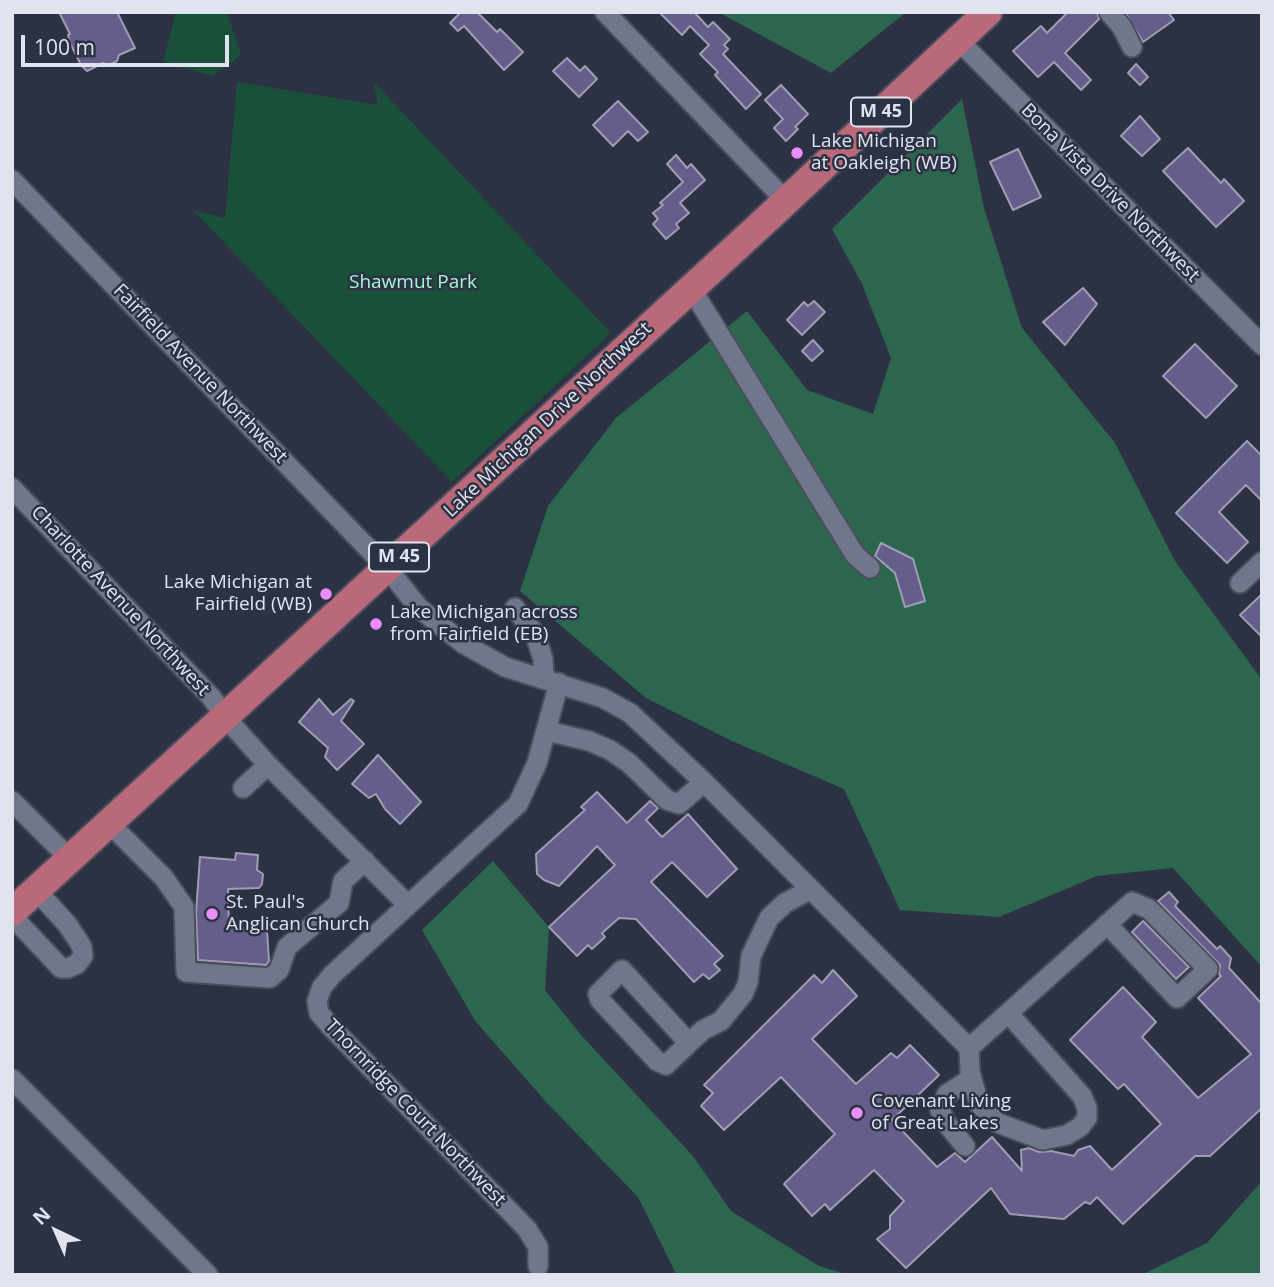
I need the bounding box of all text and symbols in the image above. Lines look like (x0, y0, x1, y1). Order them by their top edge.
scale bar (24, 21, 233, 65)
text: 100 m (34, 33, 95, 61)
road number: M 45 (851, 98, 911, 127)
street label: Bona Vista Drive Northwest (1016, 99, 1204, 287)
place label: Lake Michigan at Oakleigh (WB) (811, 131, 957, 175)
marker: Lake Michigan at Oakleigh (WB) (789, 145, 805, 161)
park label: Shawmut Park (349, 272, 477, 294)
street label: Fairfield Avenue Northwest (108, 280, 292, 468)
street label: Lake Michigan Drive Northwest (439, 318, 657, 522)
street label: Charlotte Avenue Northwest (26, 501, 214, 701)
road number: M 45 (369, 542, 429, 572)
place label: Lake Michigan at Fairfield (WB) (164, 572, 312, 616)
marker: Lake Michigan at Fairfield (WB) (318, 586, 334, 602)
place label: Lake Michigan across from Fairfield (EB) (390, 602, 578, 646)
marker: Lake Michigan across from Fairfield (EB) (368, 616, 384, 632)
place label: St. Paul's Anglican Church (226, 892, 370, 936)
marker: St. Paul's Anglican Church (204, 906, 220, 922)
street label: Thornridge Court Northwest (320, 1015, 510, 1211)
place label: Covenant Living of Great Lakes (871, 1091, 1011, 1135)
marker: Covenant Living of Great Lakes (849, 1105, 865, 1121)
north arrow (21, 1196, 91, 1266)
text: N (27, 1201, 56, 1231)

